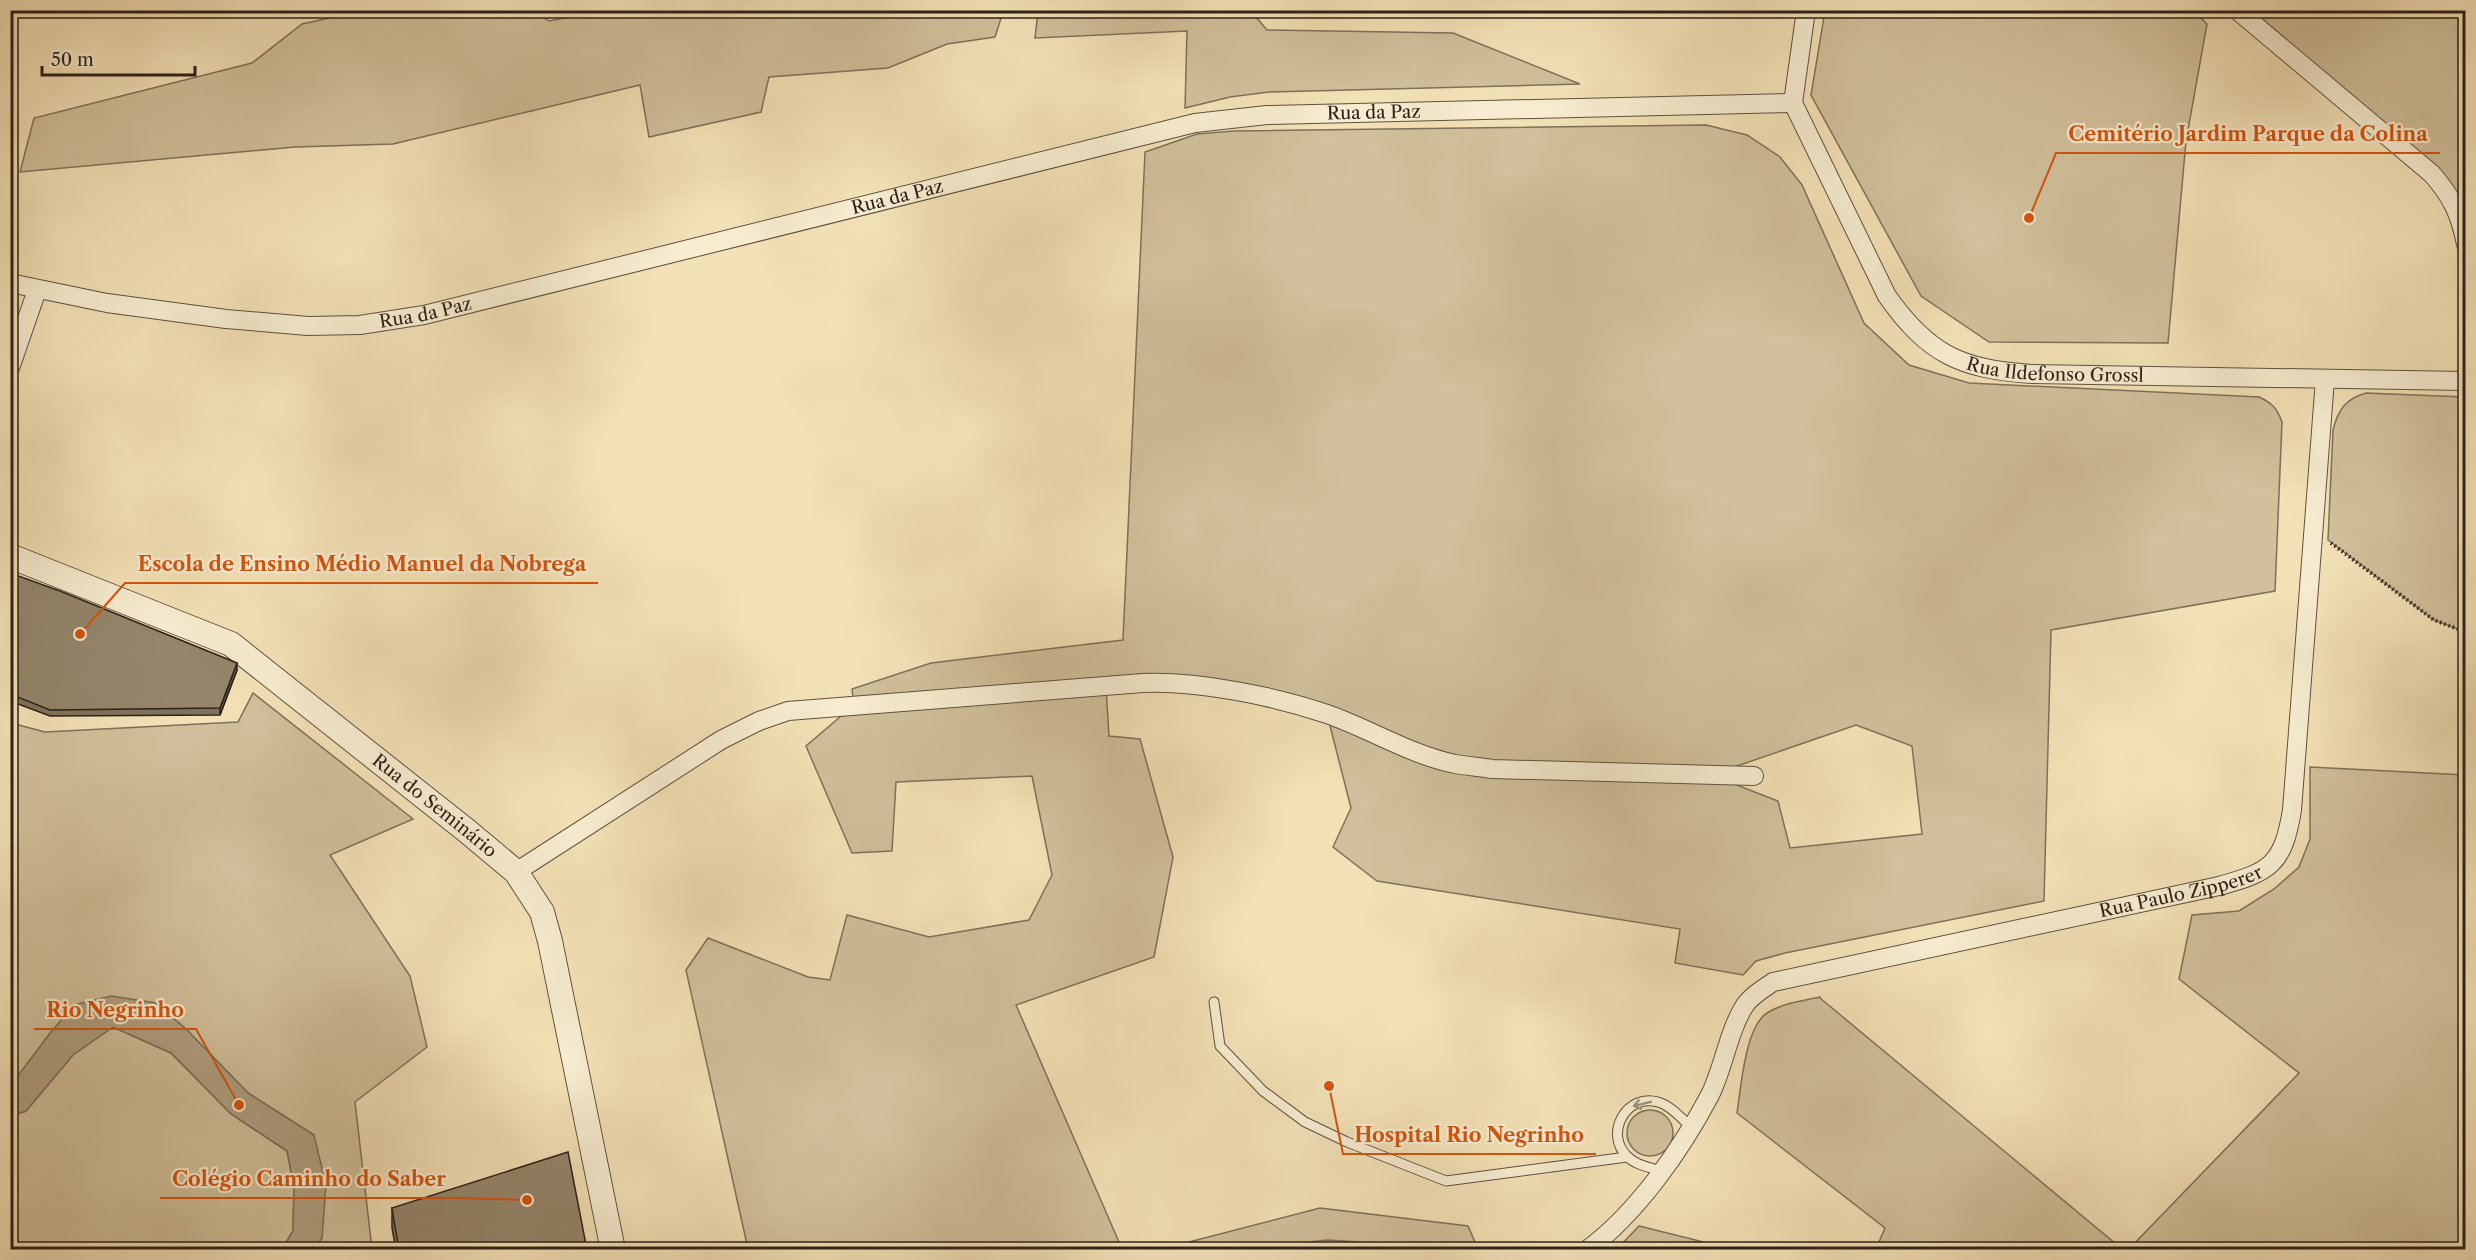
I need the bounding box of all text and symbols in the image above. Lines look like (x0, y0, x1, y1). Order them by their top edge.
scale bar (42, 39, 195, 77)
text: 50 m (51, 49, 94, 71)
street label: Rua da Paz (1327, 100, 1421, 125)
callout: Cemitério Jardim Parque da Colina (2056, 115, 2440, 153)
text: Cemitério Jardim Parque da Colina (2068, 122, 2428, 146)
street label: Rua da Paz (849, 175, 946, 219)
street label: Rua da Paz (378, 293, 474, 333)
street label: Rua Ildefonso Grossl (1964, 353, 2144, 387)
callout: Escola de Ensino Médio Manuel da Nobrega (125, 545, 598, 583)
text: Escola de Ensino Médio Manuel da Nobrega (138, 552, 587, 576)
street label: Rua do Seminário (368, 749, 501, 862)
street label: Rua Paulo Zipperer (2097, 861, 2267, 922)
callout: Rio Negrinho (34, 991, 196, 1029)
text: Rio Negrinho (46, 998, 184, 1022)
one-way arrow (1633, 1098, 1652, 1110)
callout: Hospital Rio Negrinho (1343, 1116, 1596, 1154)
text: Hospital Rio Negrinho (1354, 1123, 1584, 1147)
callout: Colégio Caminho do Saber (160, 1160, 458, 1198)
text: Colégio Caminho do Saber (172, 1167, 446, 1191)

